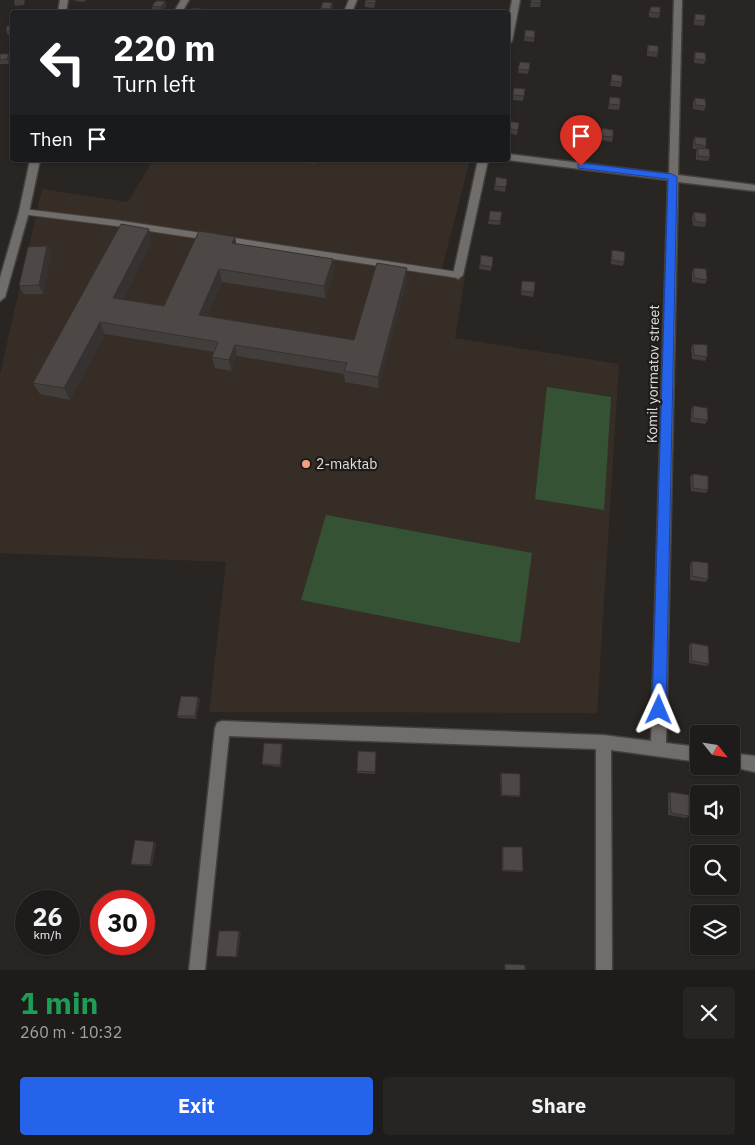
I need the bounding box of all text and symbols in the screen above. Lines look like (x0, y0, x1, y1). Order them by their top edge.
text: 220 m (113, 25, 216, 71)
icon: left (30, 30, 95, 95)
text: Turn left (113, 69, 196, 98)
pin (560, 115, 602, 166)
icon: arrive (567, 122, 595, 150)
icon: arrive (83, 125, 111, 153)
text: Then (30, 127, 73, 151)
street label: Komil yormatov street (643, 304, 663, 443)
place label: 2-maktab (316, 455, 377, 473)
marker: 2-maktab (300, 458, 312, 470)
position arrow (632, 683, 684, 735)
north arrow (690, 725, 740, 775)
map controls (690, 725, 740, 955)
button: sound (690, 785, 740, 835)
button: search (690, 845, 740, 895)
speed limit sign: 30 (90, 890, 155, 955)
text: 26 (32, 900, 63, 933)
button: layers (690, 905, 740, 955)
text: km/h (33, 927, 62, 942)
text: 1 min (20, 983, 98, 1022)
button: close (683, 987, 735, 1039)
text: 260 m · 10:32 (20, 1022, 122, 1042)
button: Exit (20, 1077, 373, 1135)
button: Share (383, 1077, 735, 1135)

